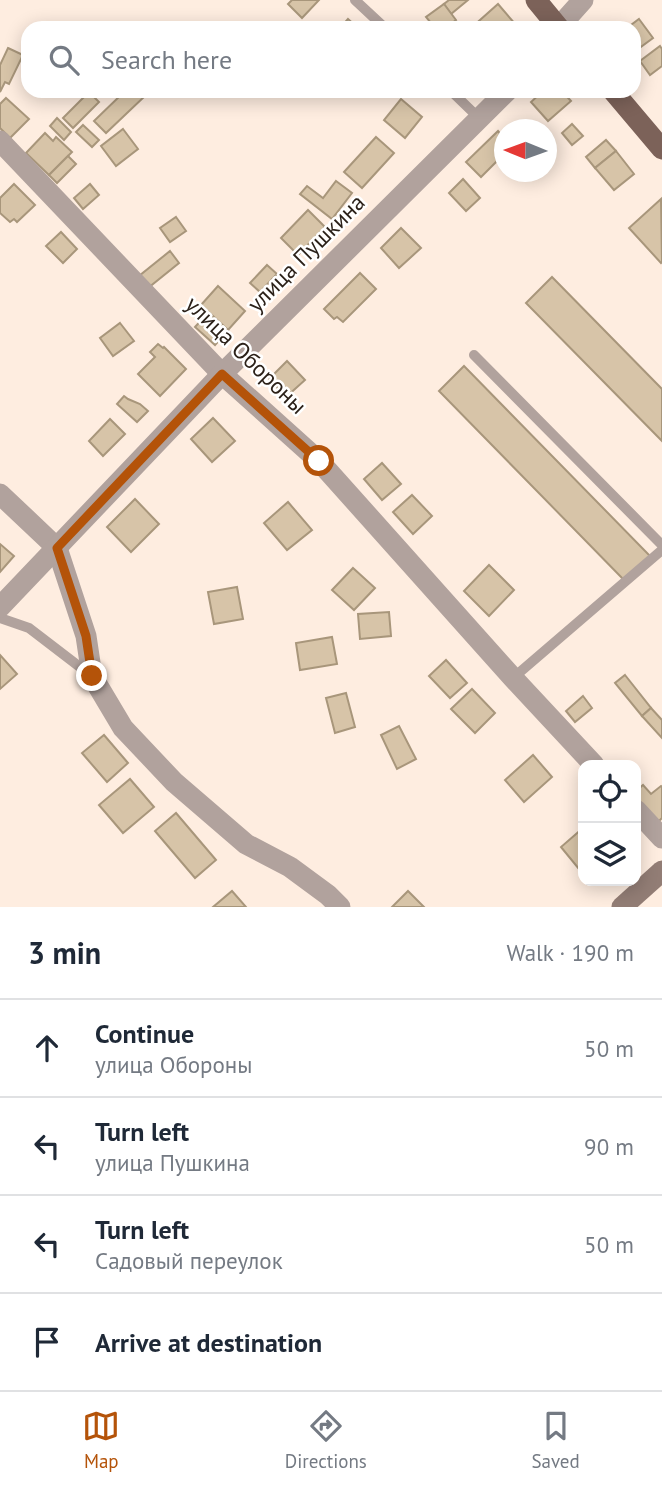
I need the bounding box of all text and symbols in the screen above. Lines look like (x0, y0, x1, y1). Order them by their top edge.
search box (21, 21, 641, 98)
icon: search (45, 41, 83, 79)
text: Search here (101, 43, 232, 76)
north arrow (494, 119, 557, 182)
street label: улица Пушкина (241, 188, 371, 318)
street label: улица Обороны (180, 290, 313, 420)
route start (303, 445, 334, 476)
route end (76, 660, 107, 691)
map controls (578, 760, 641, 886)
button: locate (578, 760, 641, 823)
button: layers (578, 823, 641, 886)
text: 3 min (28, 933, 101, 972)
text: Walk · 190 m (507, 938, 634, 967)
text: Continue (95, 1017, 194, 1050)
icon: ahead (28, 1029, 66, 1067)
text: 50 m (584, 1034, 634, 1063)
text: улица Обороны (95, 1050, 252, 1079)
text: Turn left (95, 1115, 189, 1148)
icon: left (28, 1127, 66, 1165)
text: 90 m (584, 1132, 634, 1161)
text: улица Пушкина (95, 1148, 250, 1177)
text: Turn left (95, 1213, 189, 1246)
icon: left (28, 1225, 66, 1263)
text: 50 m (584, 1230, 634, 1259)
text: Садовый переулок (95, 1246, 283, 1275)
icon: arrive (28, 1323, 66, 1361)
text: Arrive at destination (95, 1326, 322, 1359)
tab: Map (82, 1407, 120, 1473)
tab: Directions (285, 1407, 367, 1473)
tab: Saved (531, 1407, 580, 1473)

